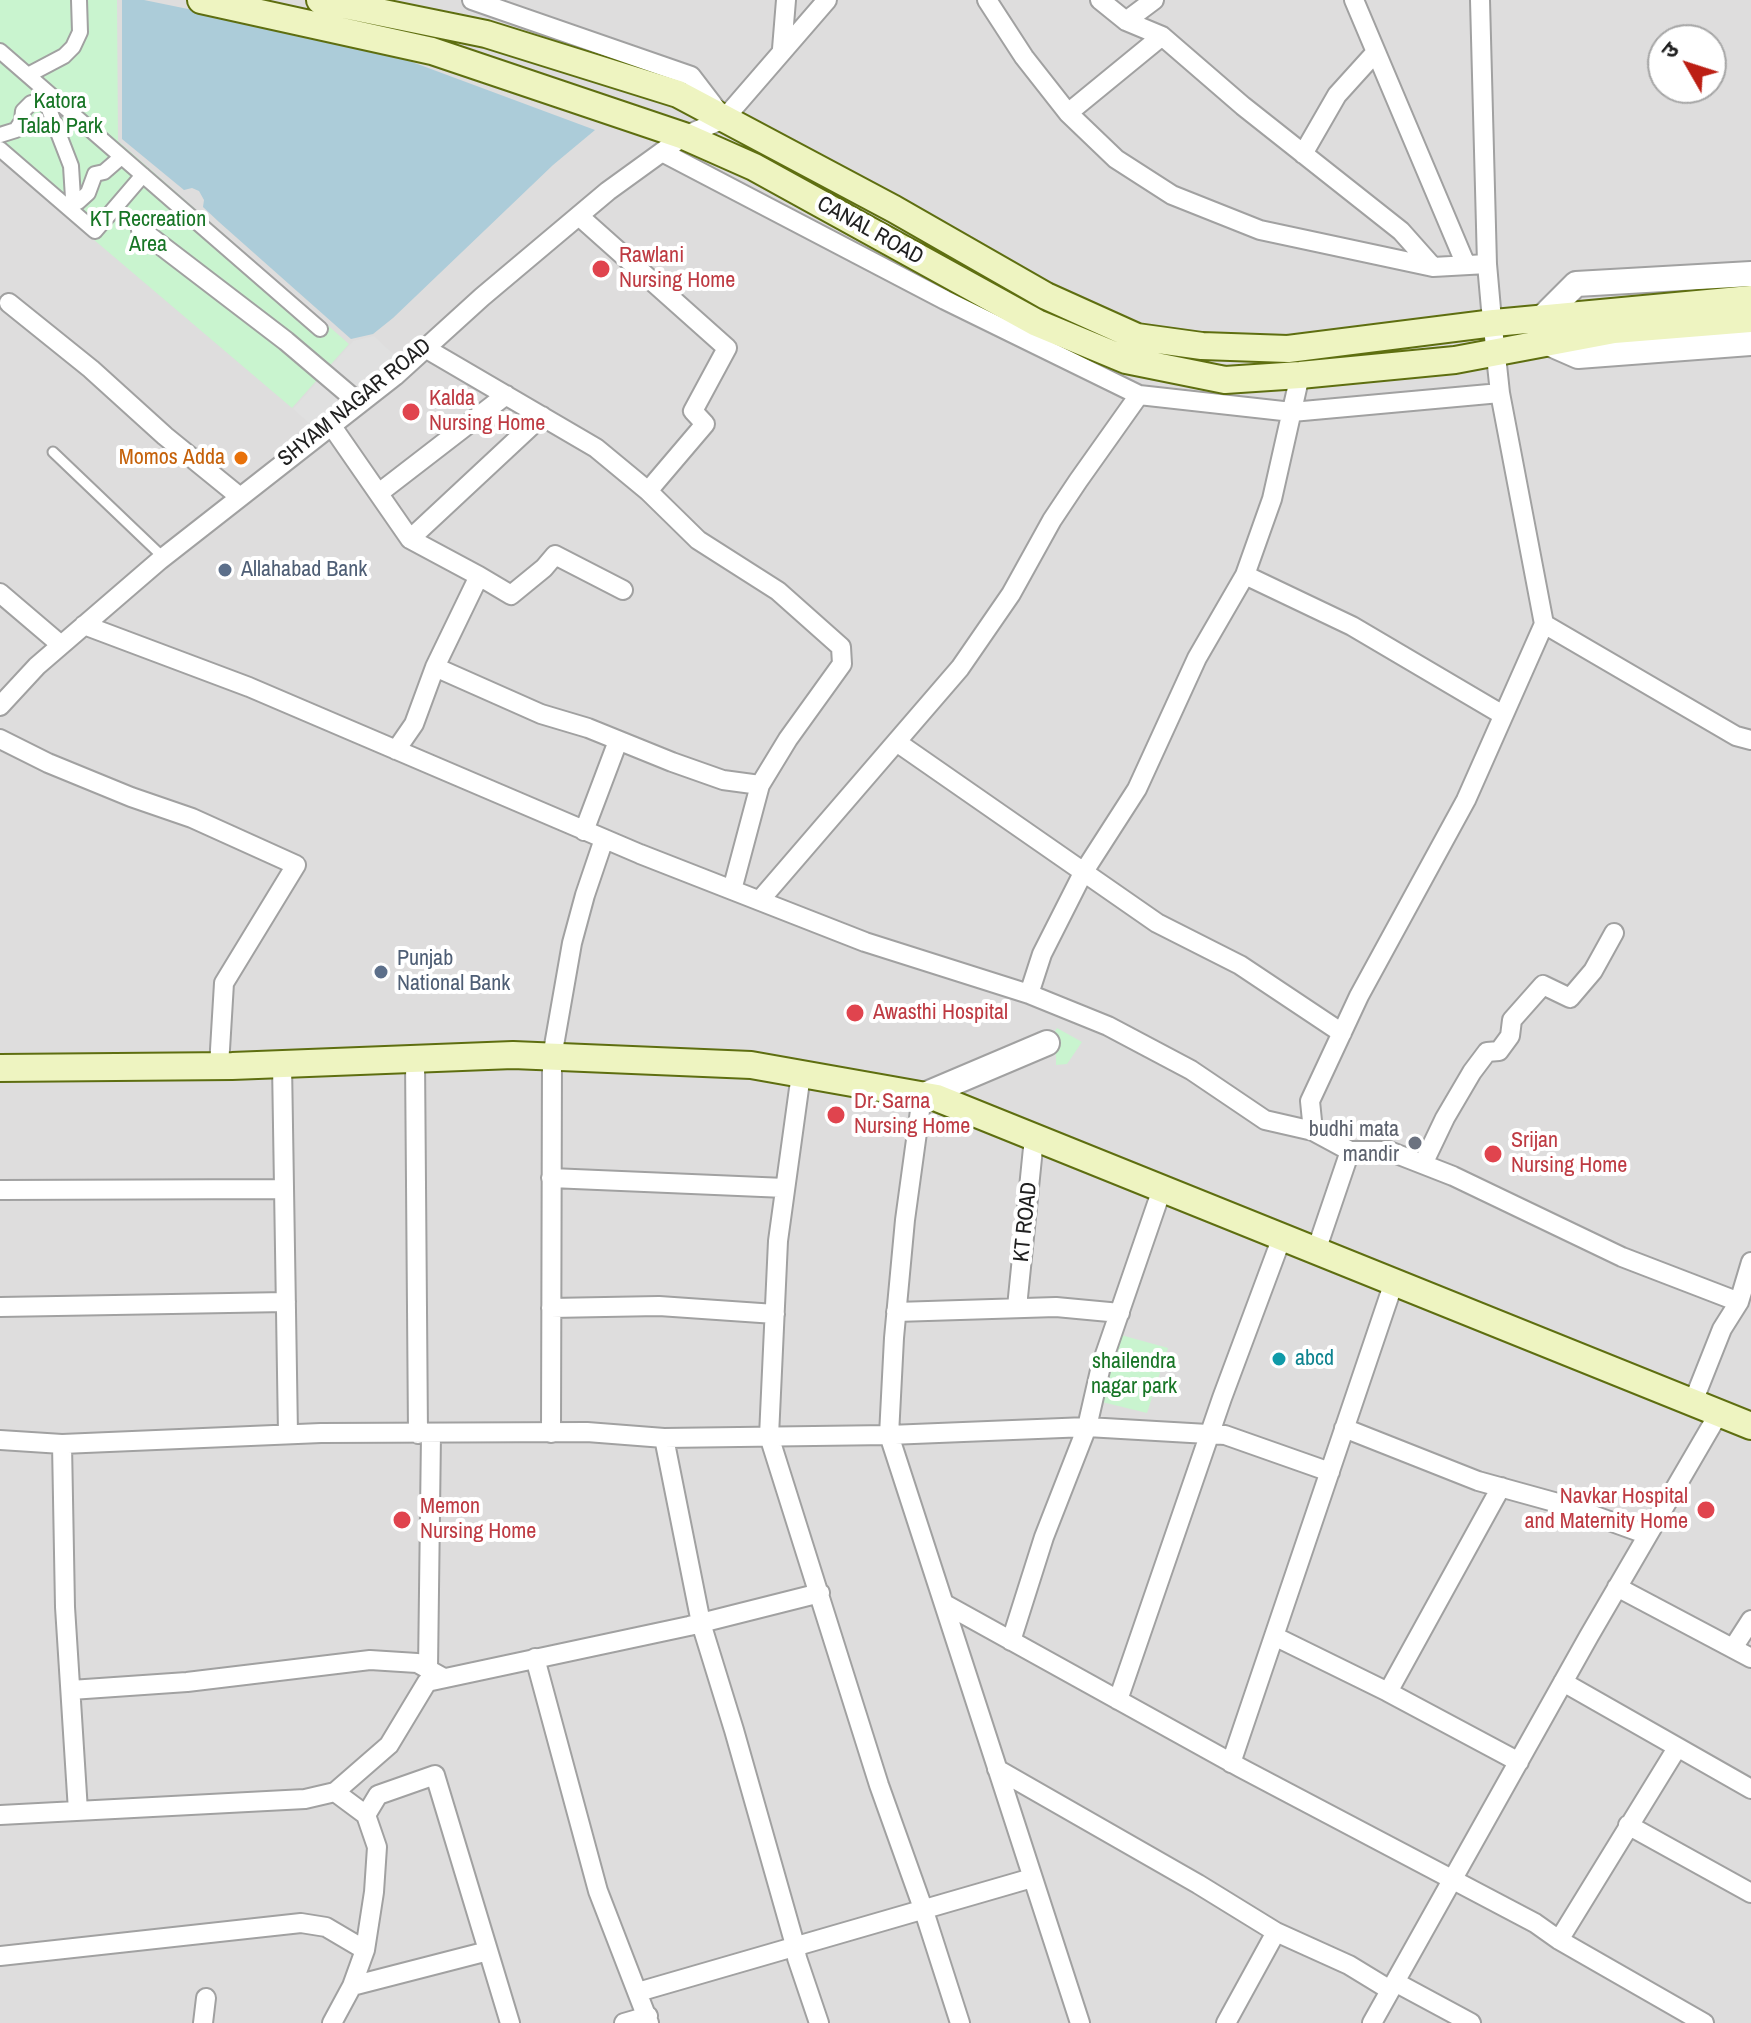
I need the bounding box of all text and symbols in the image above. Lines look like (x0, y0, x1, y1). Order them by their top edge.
north arrow (1647, 24, 1727, 104)
text: उ (1654, 36, 1686, 65)
park label: Katora Talab Park (17, 89, 103, 140)
street label: CANAL ROAD (812, 191, 928, 271)
park label: KT Recreation Area (90, 207, 206, 258)
place label: Rawlani Nursing Home (619, 243, 735, 294)
marker: Rawlani Nursing Home (590, 258, 612, 280)
street label: SHYAM NAGAR ROAD (273, 333, 437, 473)
place label: Kalda Nursing Home (429, 386, 545, 438)
marker: Kalda Nursing Home (400, 401, 422, 423)
place label: Momos Adda (119, 445, 225, 471)
marker: Momos Adda (232, 449, 250, 467)
place label: Allahabad Bank (241, 557, 367, 583)
marker: Allahabad Bank (216, 561, 234, 579)
place label: Punjab National Bank (397, 946, 510, 998)
marker: Punjab National Bank (372, 963, 390, 981)
place label: Awasthi Hospital (873, 1000, 1008, 1026)
marker: Awasthi Hospital (844, 1002, 866, 1024)
place label: Dr. Sarna Nursing Home (854, 1089, 970, 1140)
marker: Dr. Sarna Nursing Home (825, 1104, 847, 1126)
place label: budhi mata mandir (1309, 1117, 1399, 1168)
place label: Srijan Nursing Home (1511, 1128, 1627, 1180)
marker: budhi mata mandir (1406, 1134, 1424, 1152)
marker: Srijan Nursing Home (1482, 1143, 1504, 1165)
street label: KT ROAD (1009, 1181, 1043, 1263)
place label: abcd (1295, 1346, 1334, 1372)
park label: shailendra nagar park (1091, 1349, 1177, 1400)
marker: abcd (1270, 1350, 1288, 1368)
place label: Navkar Hospital and Maternity Home (1525, 1484, 1688, 1536)
place label: Memon Nursing Home (420, 1494, 536, 1546)
marker: Navkar Hospital and Maternity Home (1695, 1499, 1717, 1521)
marker: Memon Nursing Home (391, 1509, 413, 1531)

